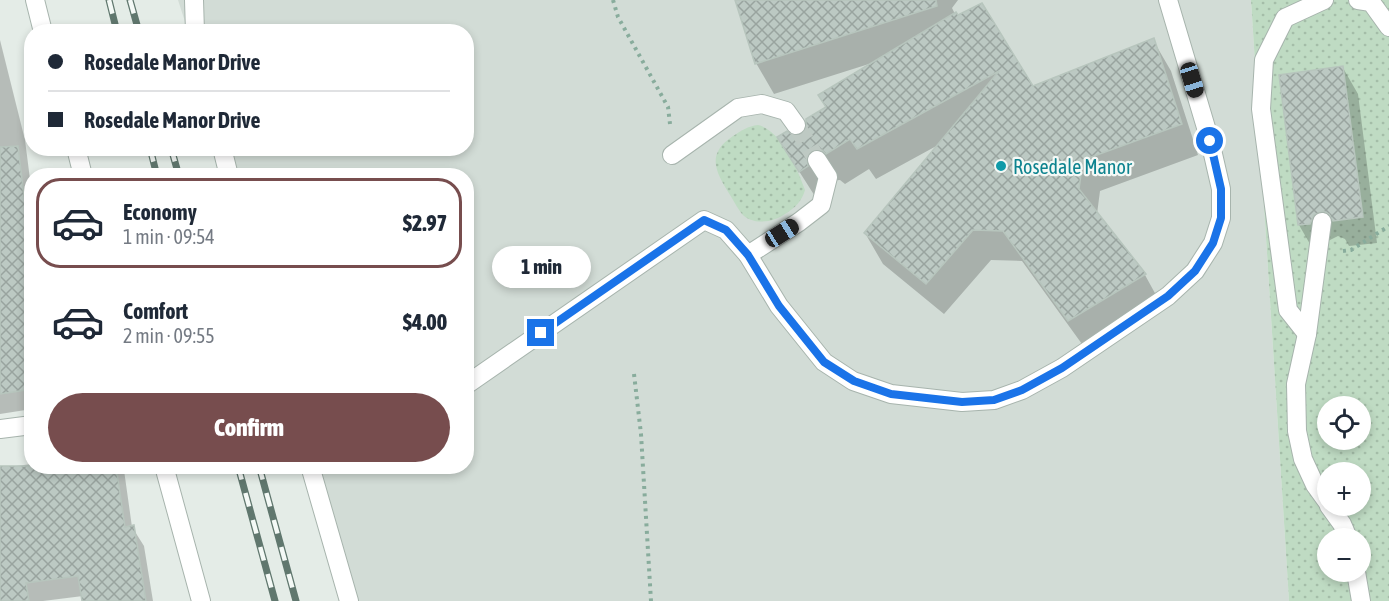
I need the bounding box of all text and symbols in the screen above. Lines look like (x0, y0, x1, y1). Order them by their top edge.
text: Rosedale Manor Drive (84, 49, 260, 75)
car (1178, 60, 1206, 100)
text: Rosedale Manor Drive (84, 107, 260, 133)
route start (1196, 127, 1223, 154)
place label: Rosedale Manor (1013, 155, 1133, 178)
marker: Rosedale Manor (994, 159, 1008, 173)
icon: car (51, 196, 105, 250)
text: Economy (123, 199, 197, 225)
text: $2.97 (403, 210, 447, 236)
car (762, 216, 802, 250)
text: 1 min · 09:54 (123, 225, 215, 248)
callout: 1 min (492, 246, 590, 288)
text: 1 min (521, 255, 562, 278)
icon: car (51, 295, 105, 349)
text: Comfort (123, 298, 188, 324)
text: $4.00 (403, 309, 447, 335)
route end (527, 319, 554, 346)
text: 2 min · 09:55 (123, 324, 215, 347)
button: Confirm (48, 393, 450, 462)
map controls (1317, 396, 1371, 582)
button: locate (1317, 396, 1371, 450)
button: + (1317, 462, 1371, 516)
button: − (1317, 528, 1371, 582)

